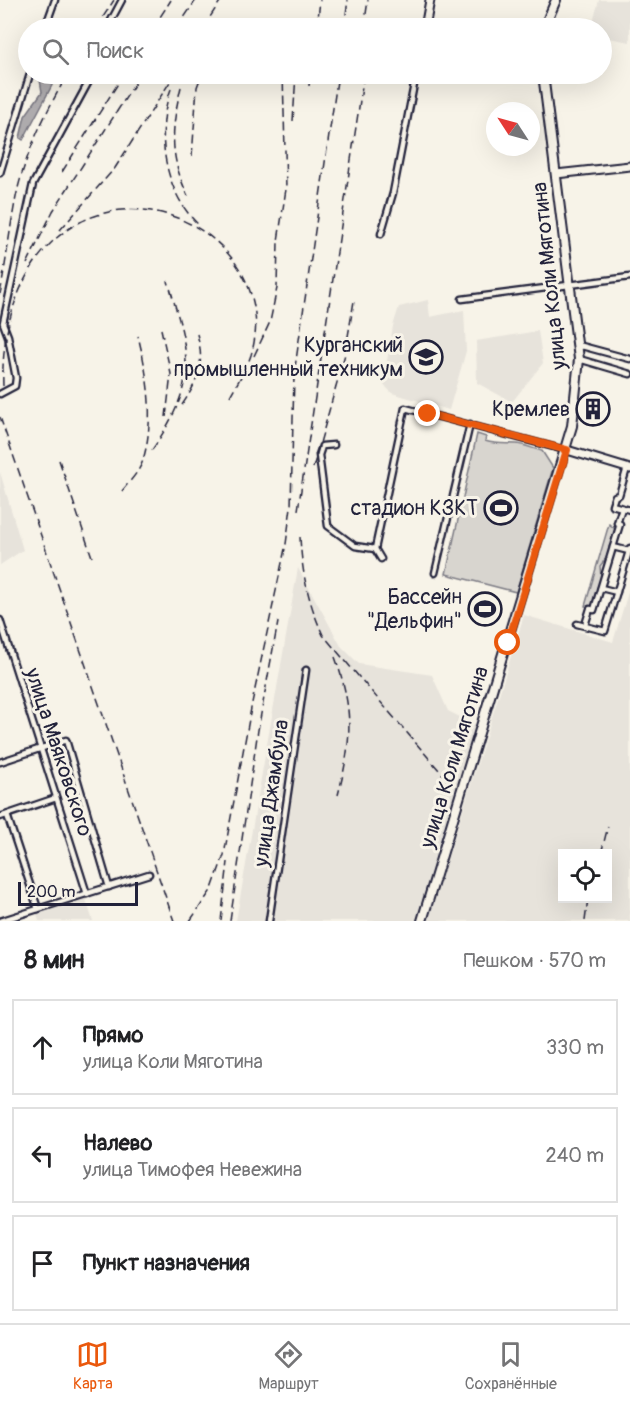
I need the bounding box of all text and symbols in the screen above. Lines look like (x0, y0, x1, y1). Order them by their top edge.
search box (18, 18, 612, 84)
icon: search (39, 35, 72, 68)
text: Поиск (87, 37, 144, 65)
north arrow (486, 102, 540, 156)
street label: улица Коли Мяготина (526, 181, 573, 372)
place label: Курганский промышленный техникум (174, 332, 403, 383)
school or university icon: Курганский промышленный техникум (408, 339, 444, 375)
building icon: Кремлев (575, 391, 611, 427)
place label: Кремлев (492, 396, 570, 423)
route end (414, 400, 440, 426)
sports icon: стадион КЗКТ (483, 490, 519, 526)
place label: стадион КЗКТ (351, 495, 478, 522)
place label: Бассейн "Дельфин" (367, 584, 462, 635)
sports icon: Бассейн "Дельфин" (467, 591, 503, 627)
route start (494, 629, 520, 655)
street label: улица Коли Мяготина (414, 663, 495, 852)
street label: улица Маяковского (18, 664, 98, 840)
street label: улица Джамбула (248, 718, 295, 869)
map controls (558, 849, 612, 903)
button: locate (558, 849, 612, 903)
scale bar (18, 879, 138, 906)
text: 200 m (27, 882, 75, 902)
text: 8 мин (24, 944, 84, 976)
text: Пешком · 570 m (463, 948, 606, 973)
text: Прямо (83, 1021, 143, 1049)
icon: ahead (26, 1031, 59, 1064)
text: 330 m (546, 1035, 604, 1060)
text: улица Коли Мяготина (83, 1049, 263, 1074)
text: Налево (83, 1129, 152, 1157)
icon: left (26, 1139, 59, 1172)
text: 240 m (545, 1143, 604, 1168)
text: улица Тимофея Невежина (83, 1157, 302, 1182)
icon: arrive (26, 1247, 59, 1280)
text: Пункт назначения (83, 1249, 250, 1277)
tab: Карта (73, 1338, 113, 1394)
tab: Маршрут (259, 1338, 319, 1394)
tab: Сохранённые (465, 1338, 557, 1394)

